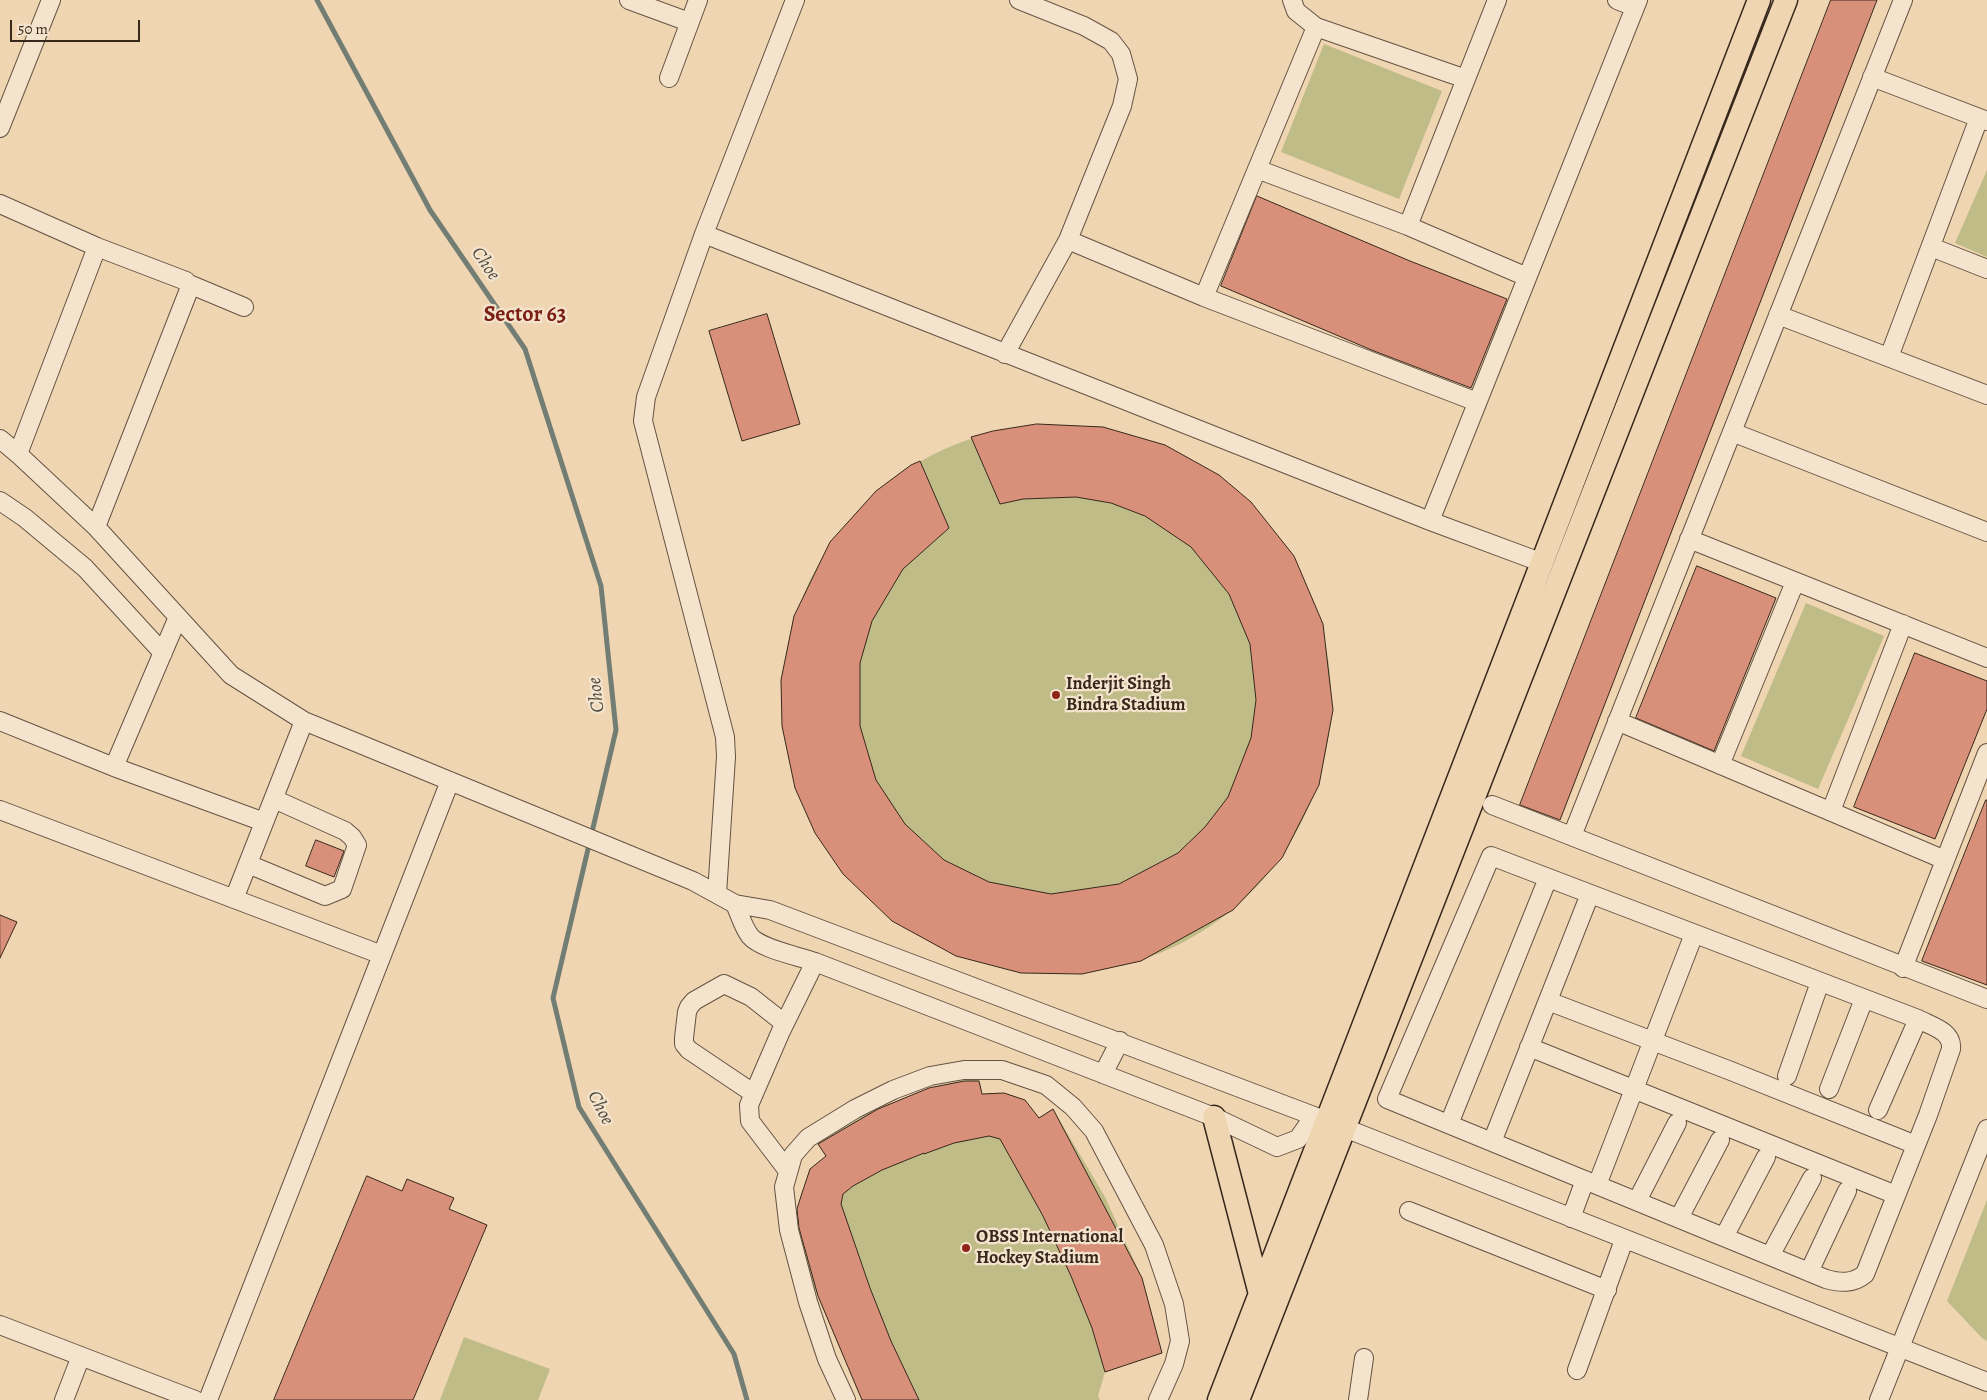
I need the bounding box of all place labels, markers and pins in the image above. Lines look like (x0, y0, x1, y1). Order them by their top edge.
place label: Inderjit Singh Bindra Stadium (1066, 674, 1185, 716)
marker: Inderjit Singh Bindra Stadium (1050, 689, 1062, 701)
place label: OBSS International Hockey Stadium (976, 1227, 1123, 1270)
marker: OBSS International Hockey Stadium (960, 1242, 972, 1254)

